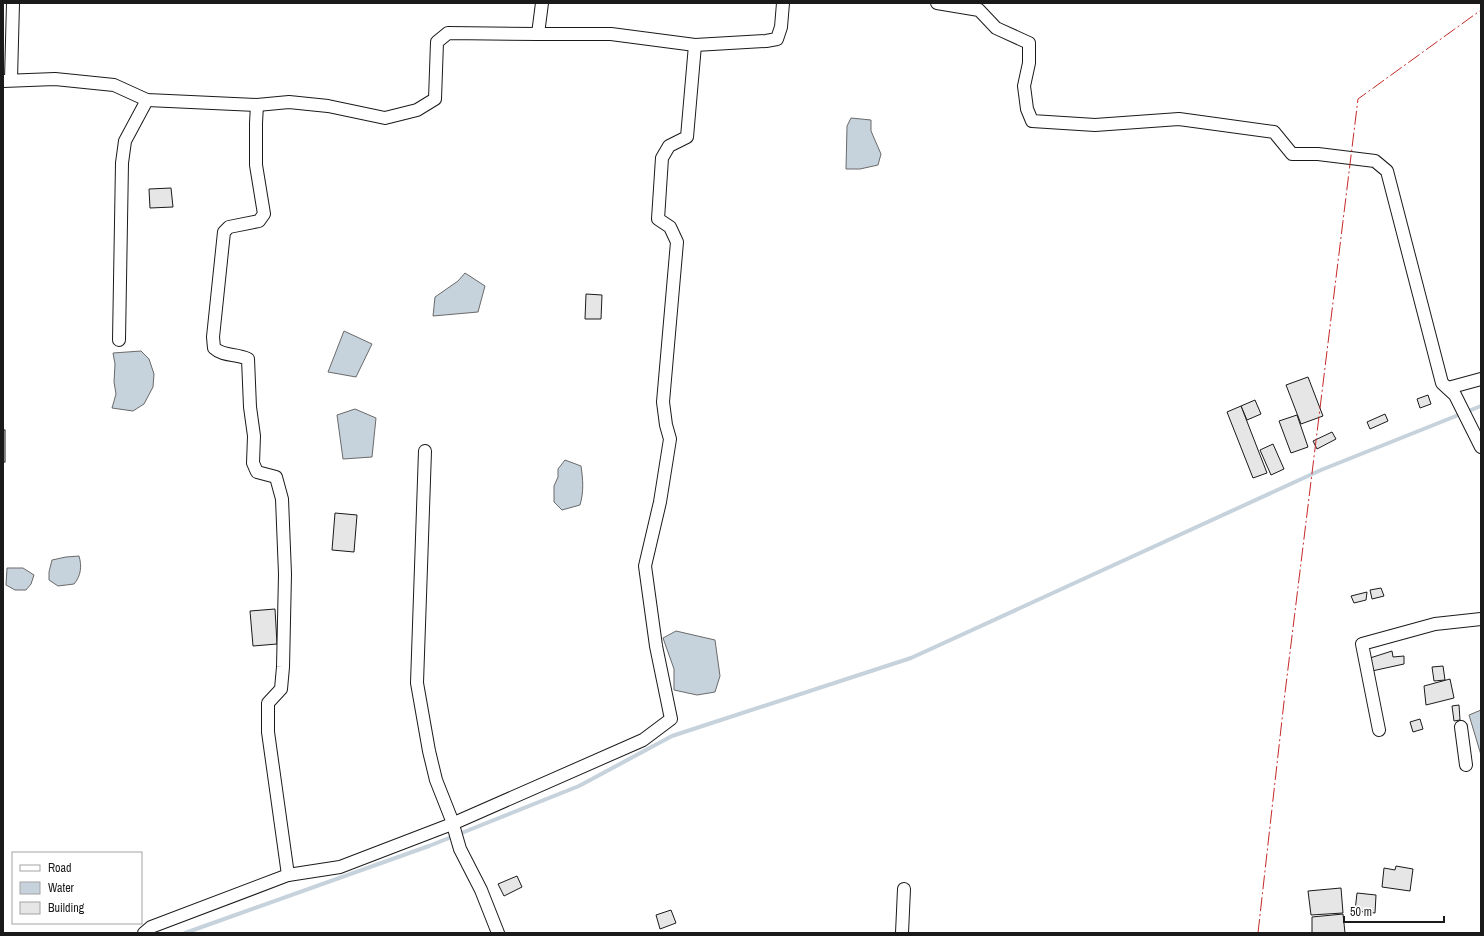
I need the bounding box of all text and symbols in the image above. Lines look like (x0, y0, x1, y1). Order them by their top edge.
legend (12, 852, 142, 924)
text: Road (48, 860, 72, 876)
text: Water (48, 880, 75, 896)
scale bar (1344, 898, 1444, 924)
text: Building (48, 900, 85, 916)
text: 50 m (1350, 904, 1372, 920)

